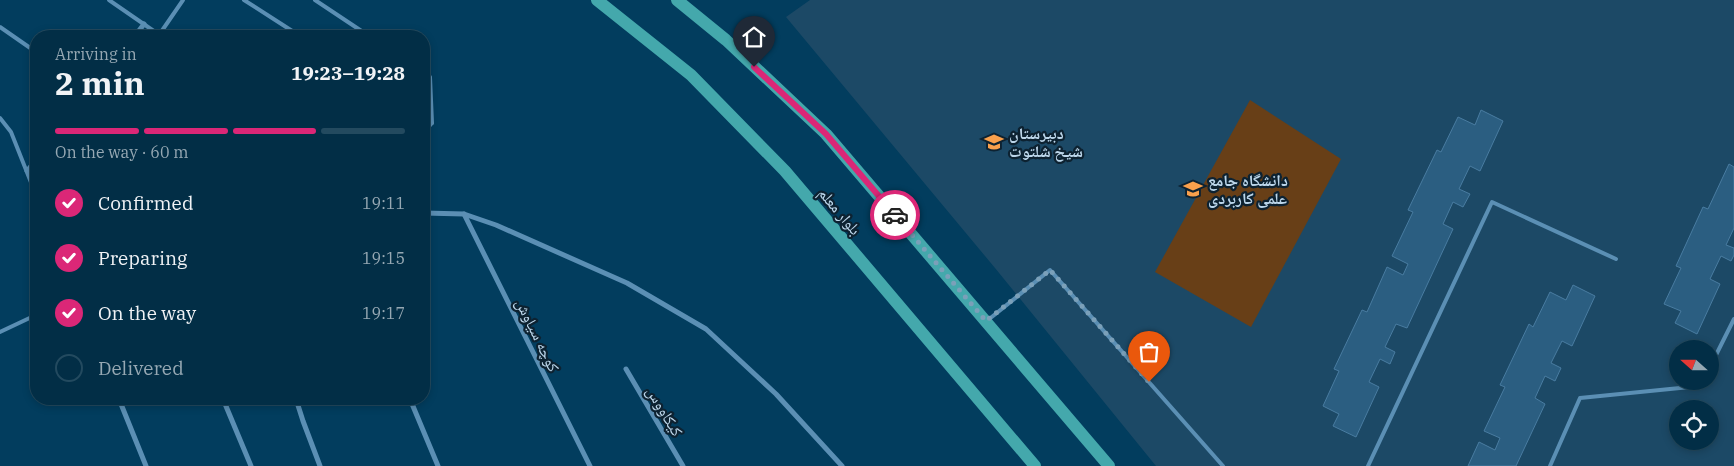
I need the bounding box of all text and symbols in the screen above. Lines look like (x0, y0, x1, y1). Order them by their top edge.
pin (733, 16, 775, 67)
icon: home (740, 23, 768, 51)
text: Arriving in (55, 44, 137, 64)
text: 19:23–19:28 (291, 61, 405, 85)
text: 2 min (55, 62, 145, 104)
place label: دبیرستان شیخ شلتوت (1009, 123, 1083, 162)
school or university icon: دبیرستان شیخ شلتوت (983, 131, 1005, 153)
text: On the way · 60 m (55, 142, 189, 162)
place label: دانشگاه جامع علمی کاربردی (1208, 170, 1288, 208)
school or university icon: دانشگاه جامع علمی کاربردی (1182, 178, 1204, 200)
street label: بلوار معلم (814, 183, 866, 239)
icon: check (55, 189, 83, 217)
courier (870, 190, 920, 240)
text: Confirmed (98, 191, 193, 215)
text: 19:11 (362, 193, 405, 213)
icon: car (881, 201, 909, 229)
icon: check (55, 244, 83, 272)
text: Preparing (98, 246, 187, 270)
text: 19:15 (362, 248, 405, 268)
street label: کوچه سیاوش (511, 295, 565, 376)
icon: check (55, 299, 83, 327)
text: On the way (98, 301, 196, 325)
text: 19:17 (362, 303, 405, 323)
pin (1128, 331, 1170, 382)
icon: bag (1135, 338, 1163, 366)
north arrow (1669, 340, 1719, 390)
map controls (1669, 340, 1719, 450)
text: Delivered (98, 356, 184, 380)
street label: کیکاووس (641, 382, 688, 441)
button: locate (1669, 400, 1719, 450)

